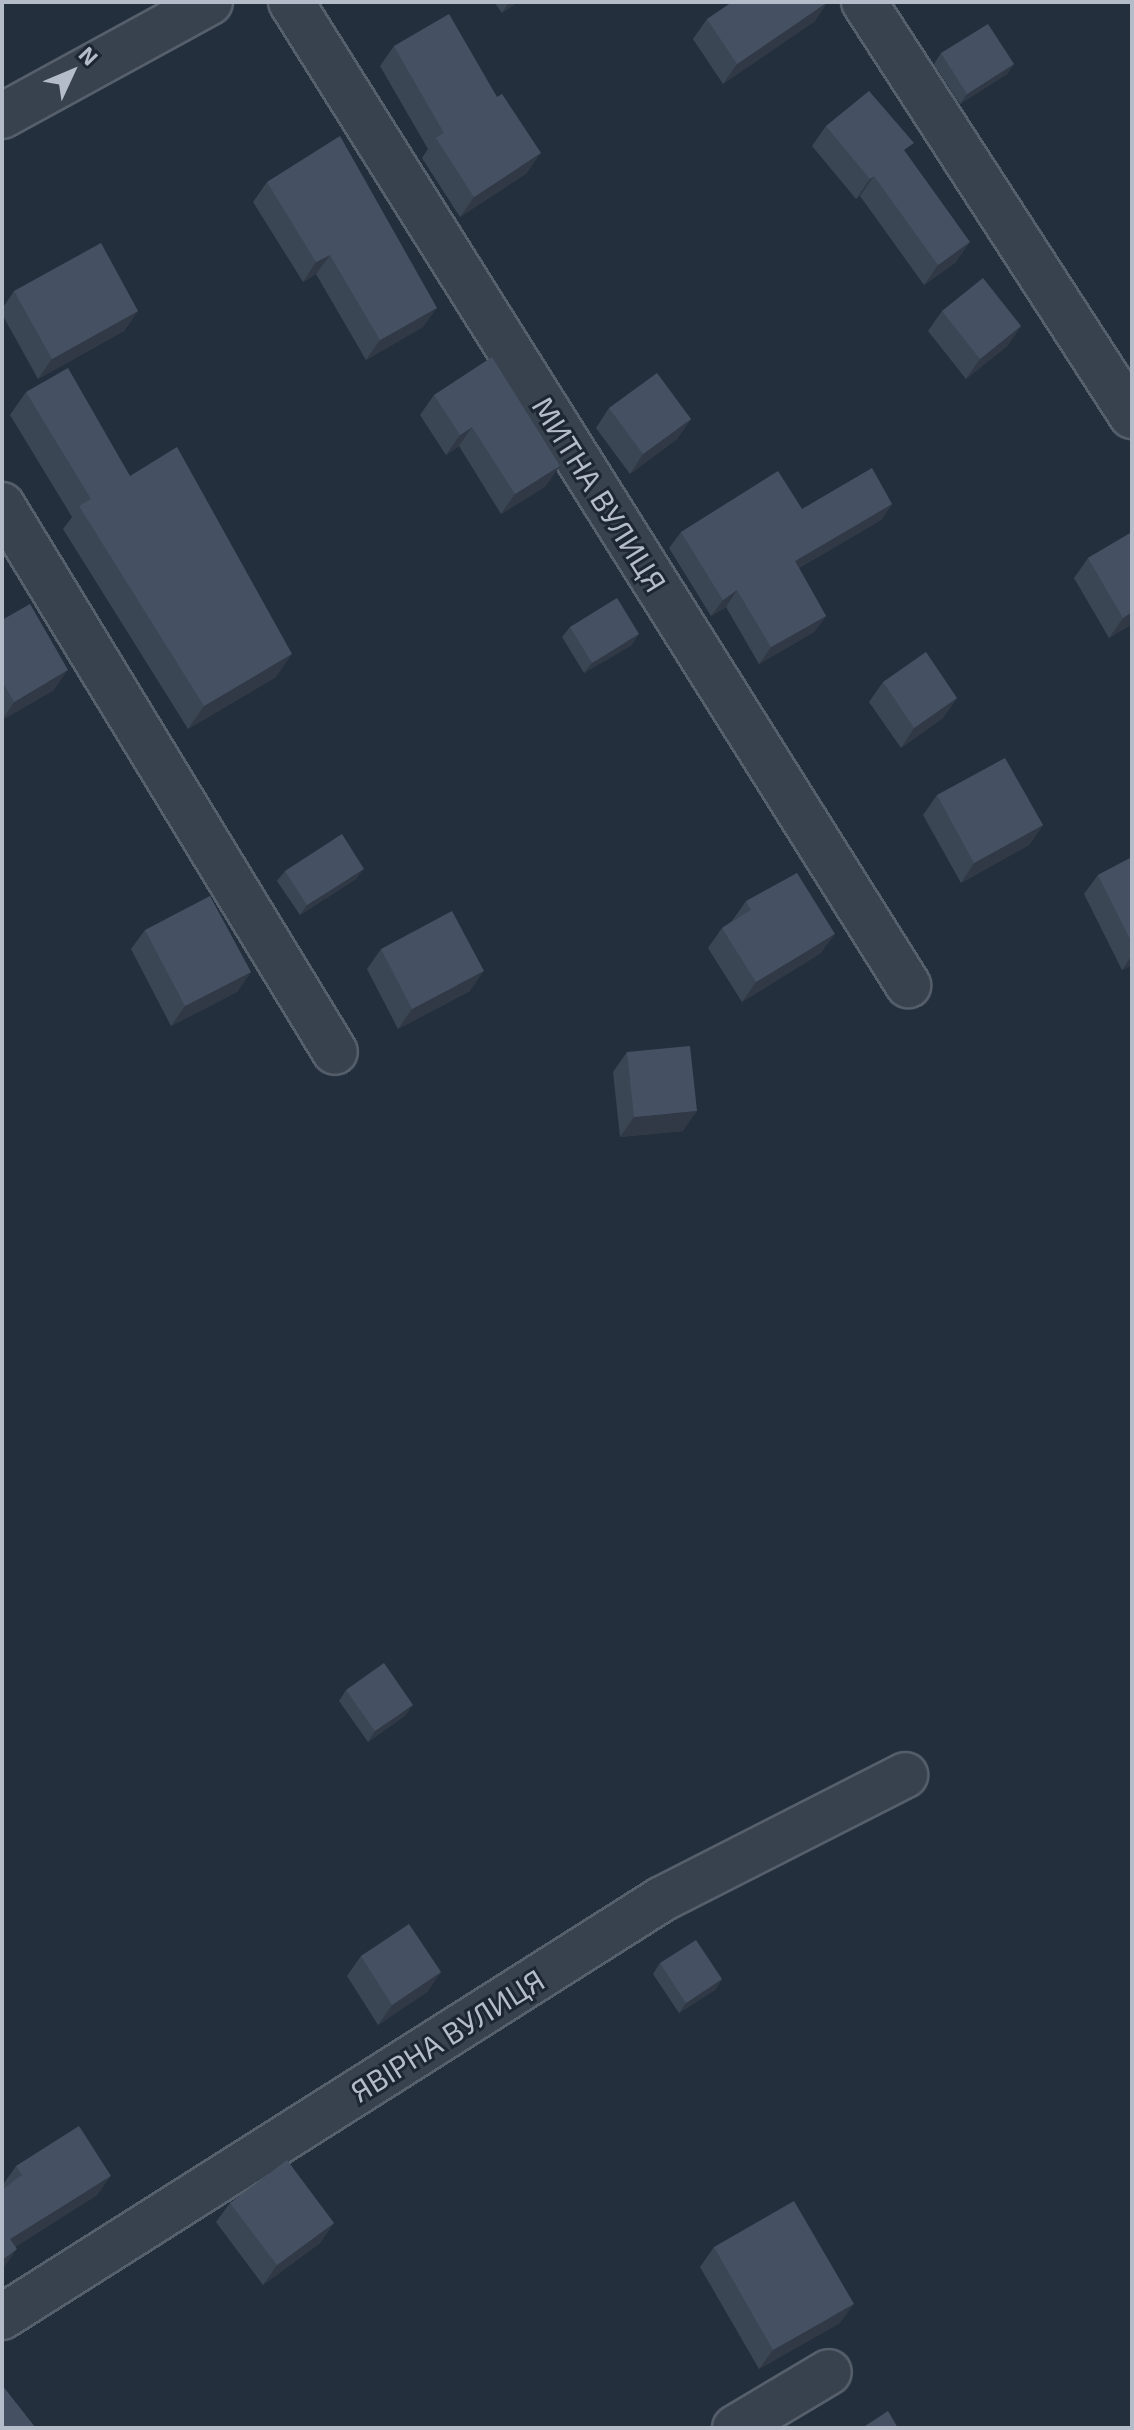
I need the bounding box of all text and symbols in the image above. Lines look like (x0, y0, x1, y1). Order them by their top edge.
north arrow (32, 32, 112, 112)
text: N (74, 41, 104, 70)
street label: МИТНА ВУЛИЦЯ (526, 390, 674, 598)
street label: ЯВІРНА ВУЛИЦЯ (344, 1961, 550, 2109)

